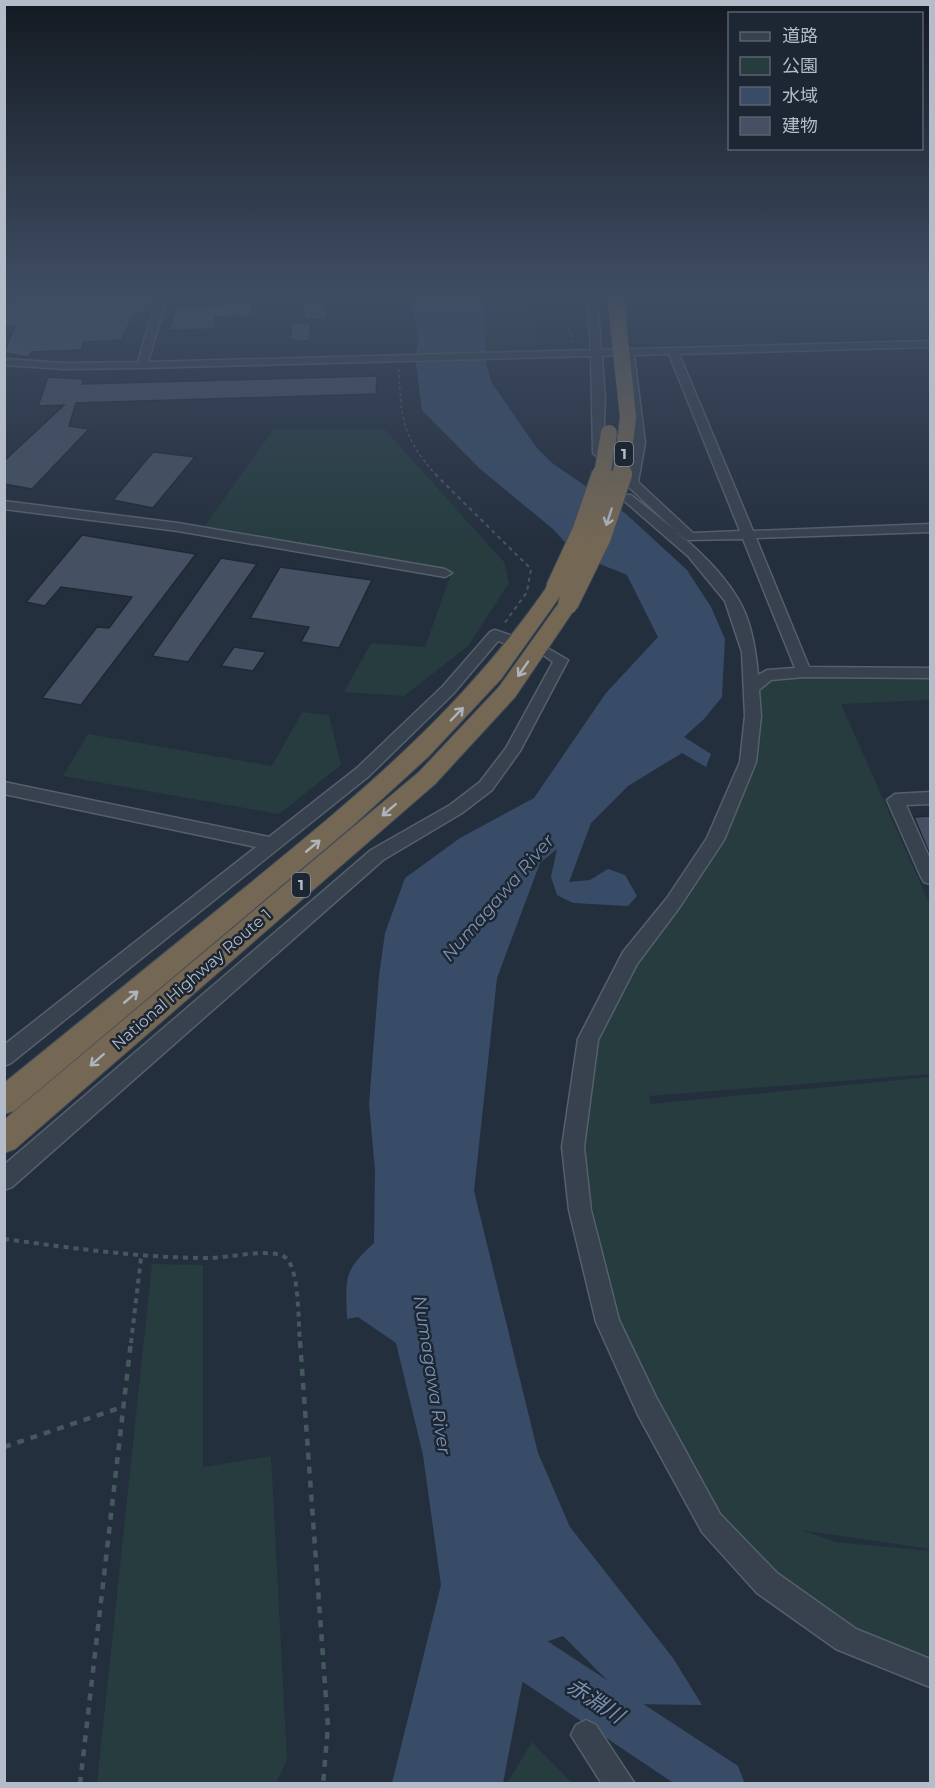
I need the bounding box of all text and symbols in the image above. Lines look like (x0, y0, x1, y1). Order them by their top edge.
legend (728, 12, 923, 150)
text: 道路 (782, 25, 818, 47)
text: 公園 (782, 55, 818, 77)
text: 水域 (782, 85, 818, 107)
text: 建物 (782, 115, 818, 137)
road number: 1 (615, 442, 633, 466)
one-way arrow (603, 507, 614, 526)
one-way arrow (517, 661, 529, 677)
one-way arrow (449, 707, 464, 722)
one-way arrow (382, 803, 397, 817)
water label: Numagawa River (437, 830, 559, 966)
one-way arrow (305, 839, 320, 853)
road number: 1 (292, 873, 310, 897)
street label: National Highway Route 1 (108, 905, 275, 1054)
one-way arrow (122, 991, 138, 1004)
one-way arrow (90, 1053, 105, 1067)
water label: Numagawa River (409, 1294, 456, 1457)
water label: 赤淵川 (562, 1673, 630, 1729)

